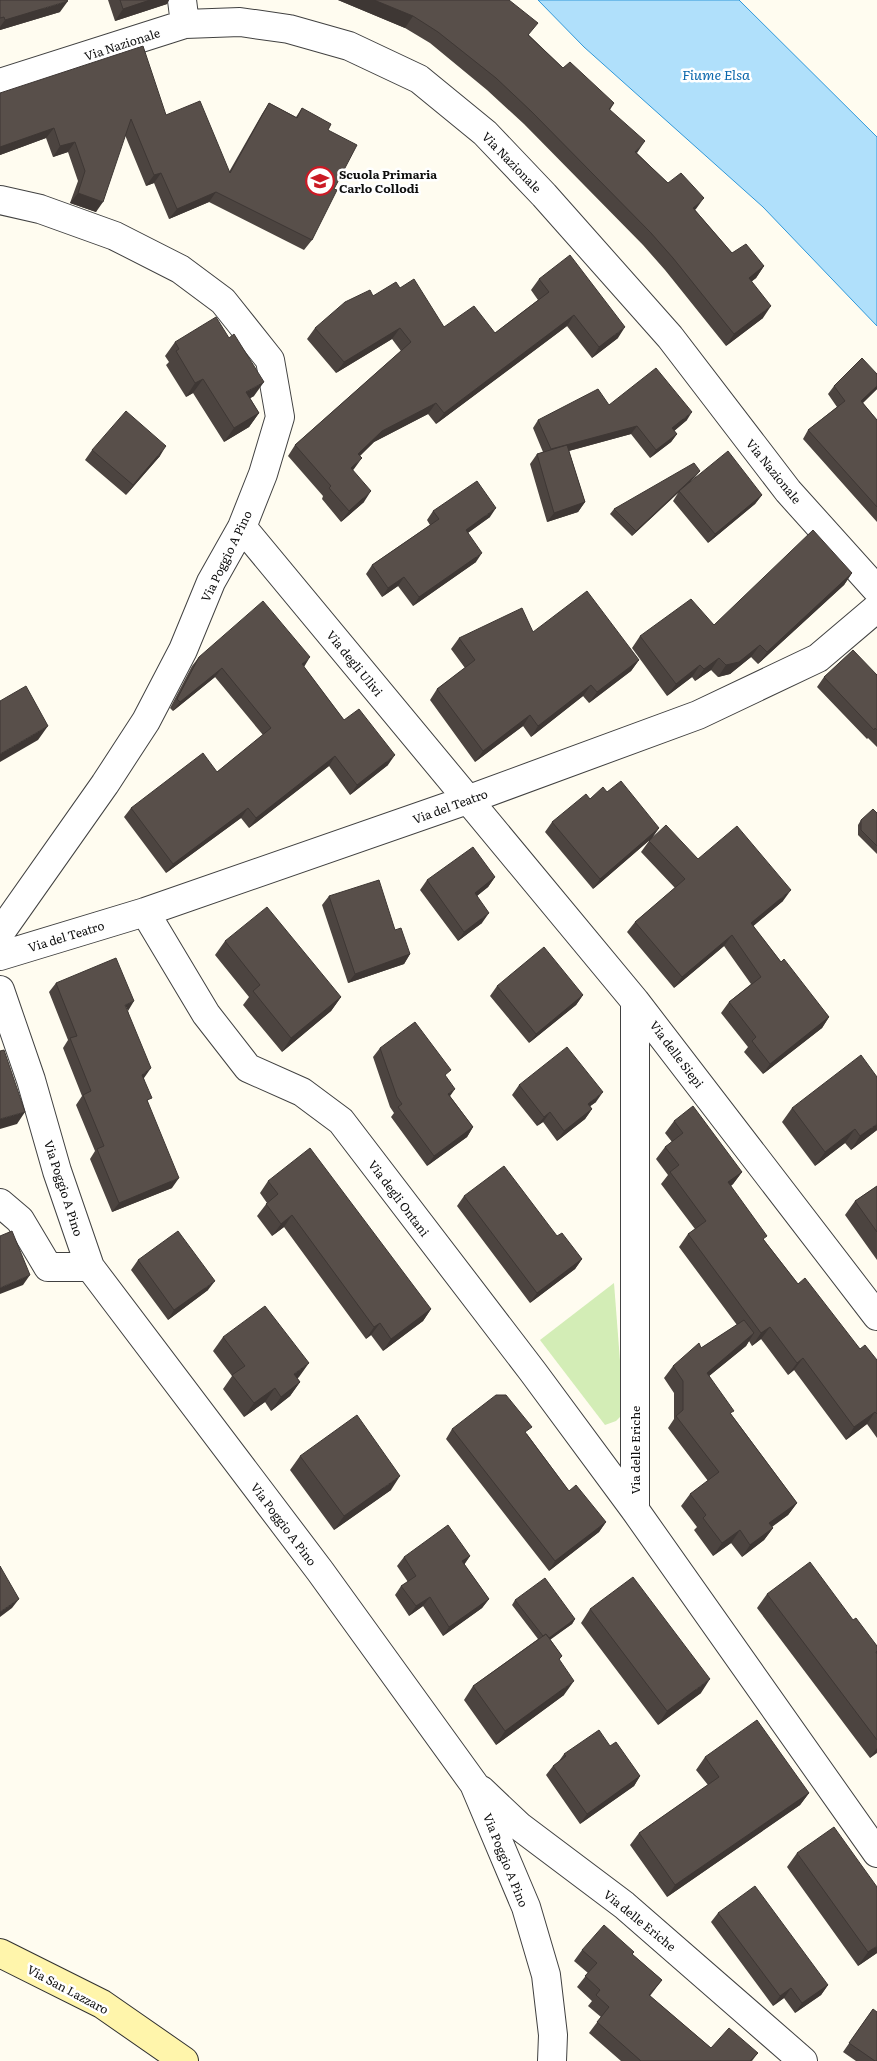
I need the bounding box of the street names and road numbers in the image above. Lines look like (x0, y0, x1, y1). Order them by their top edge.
street label: Via Nazionale (82, 23, 162, 65)
street label: Via Nazionale (478, 127, 546, 197)
street label: Via Nazionale (742, 435, 806, 507)
street label: Via Poggio A Pino (196, 507, 256, 605)
street label: Via degli Ulivi (323, 626, 387, 700)
street label: Via del Teatro (410, 784, 490, 828)
street label: Via del Teatro (26, 916, 106, 956)
street label: Via delle Siepi (646, 1017, 708, 1091)
street label: Via Poggio A Pino (40, 1138, 88, 1238)
street label: Via degli Ontani (364, 1156, 434, 1240)
street label: Via delle Eriche (626, 1406, 644, 1494)
street label: Via Poggio A Pino (247, 1479, 321, 1569)
street label: Via Poggio A Pino (479, 1810, 533, 1910)
street label: Via delle Eriche (600, 1885, 680, 1955)
street label: Via San Lazzaro (24, 1960, 112, 2018)

